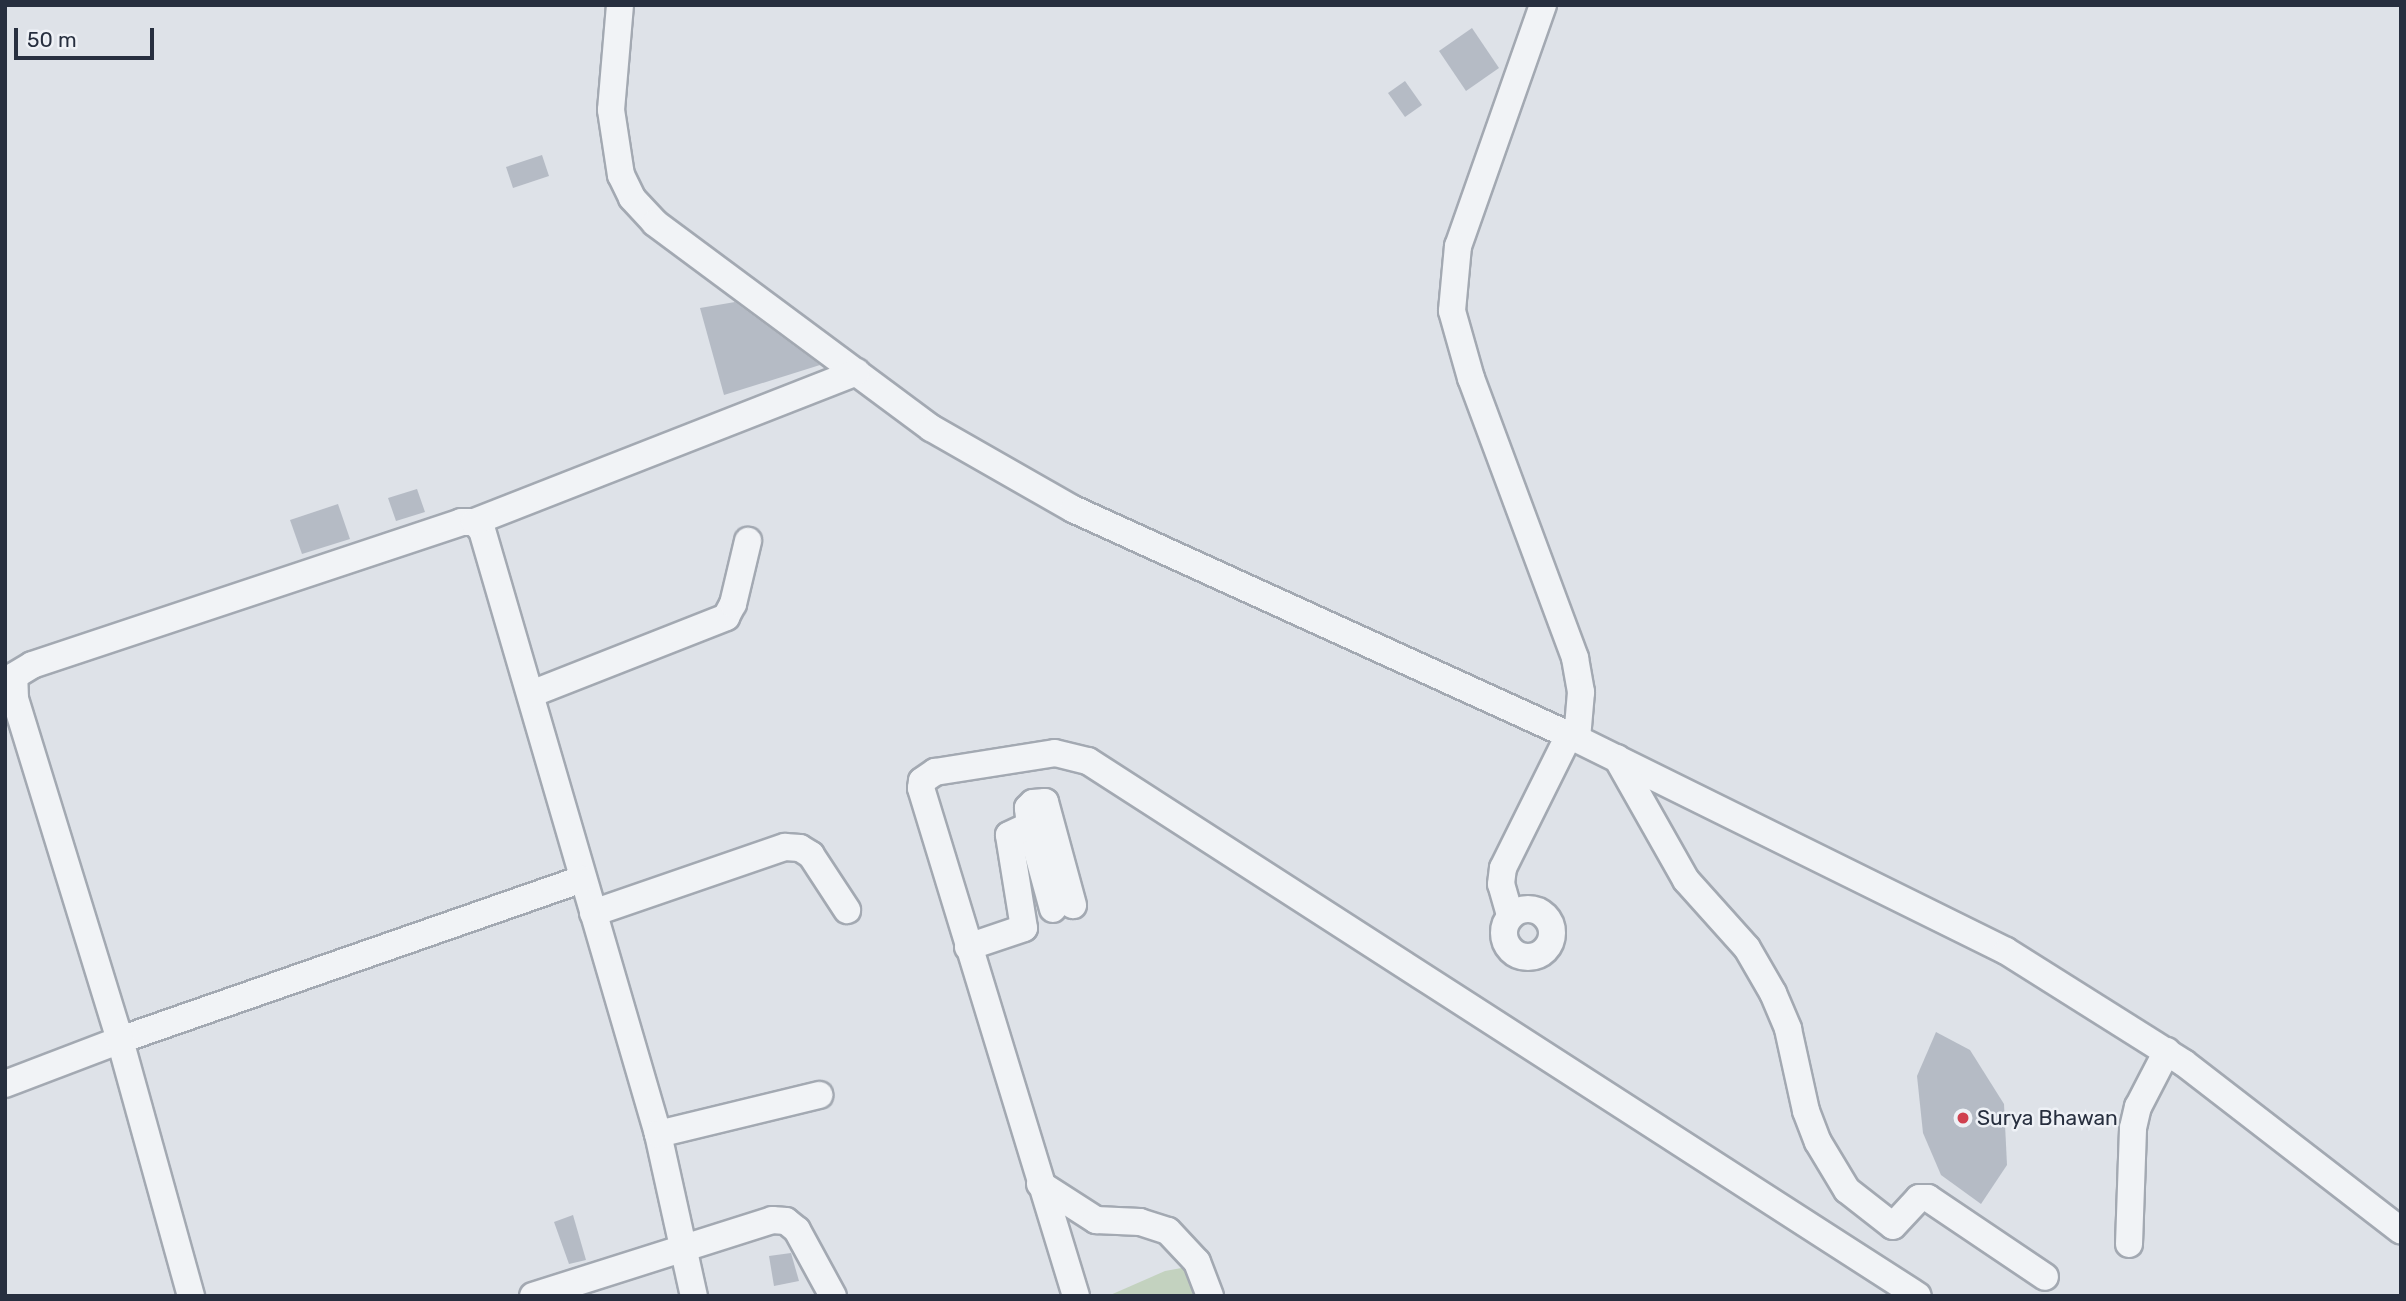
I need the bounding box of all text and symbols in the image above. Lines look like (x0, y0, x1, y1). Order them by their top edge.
scale bar (18, 14, 158, 58)
text: 50 m (27, 27, 77, 52)
place label: Surya Bhawan (1977, 1105, 2118, 1131)
marker: Surya Bhawan (1955, 1110, 1971, 1126)

